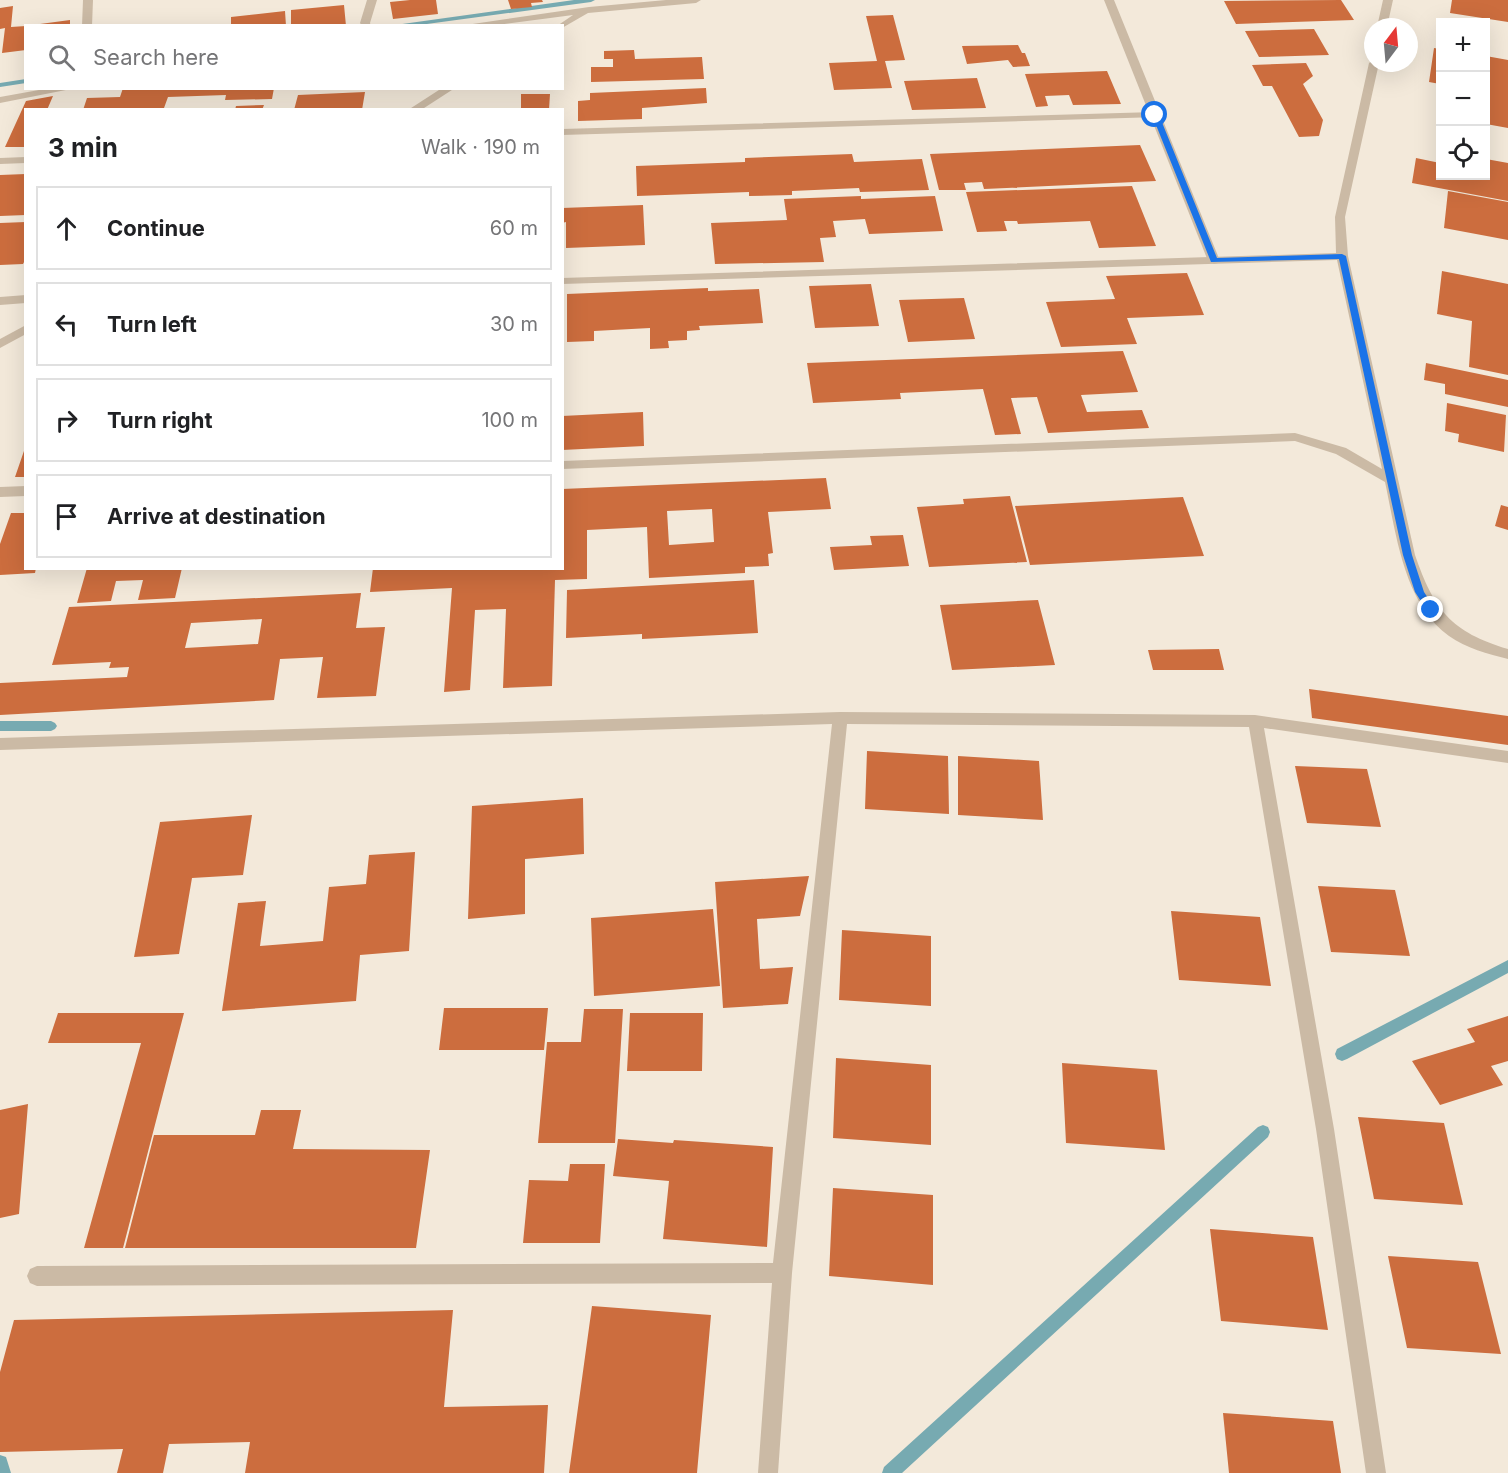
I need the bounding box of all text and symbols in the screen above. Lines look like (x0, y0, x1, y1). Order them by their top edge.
north arrow (1364, 18, 1418, 72)
map controls (1436, 18, 1490, 180)
button: + (1436, 18, 1490, 72)
search box (24, 24, 564, 90)
icon: search (45, 41, 78, 74)
text: Search here (93, 44, 219, 70)
button: − (1436, 72, 1490, 126)
route start (1141, 101, 1167, 127)
button: locate (1436, 126, 1490, 180)
text: 3 min (48, 132, 118, 163)
text: Walk · 190 m (421, 135, 540, 159)
icon: ahead (50, 212, 83, 245)
text: Continue (107, 215, 205, 241)
text: 60 m (490, 216, 538, 240)
icon: left (50, 308, 83, 341)
text: Turn left (107, 311, 197, 337)
text: 30 m (490, 312, 538, 336)
icon: right (50, 404, 83, 437)
text: Turn right (107, 407, 213, 433)
text: 100 m (481, 408, 538, 432)
icon: arrive (50, 500, 83, 533)
text: Arrive at destination (107, 503, 326, 529)
route end (1417, 596, 1443, 622)

